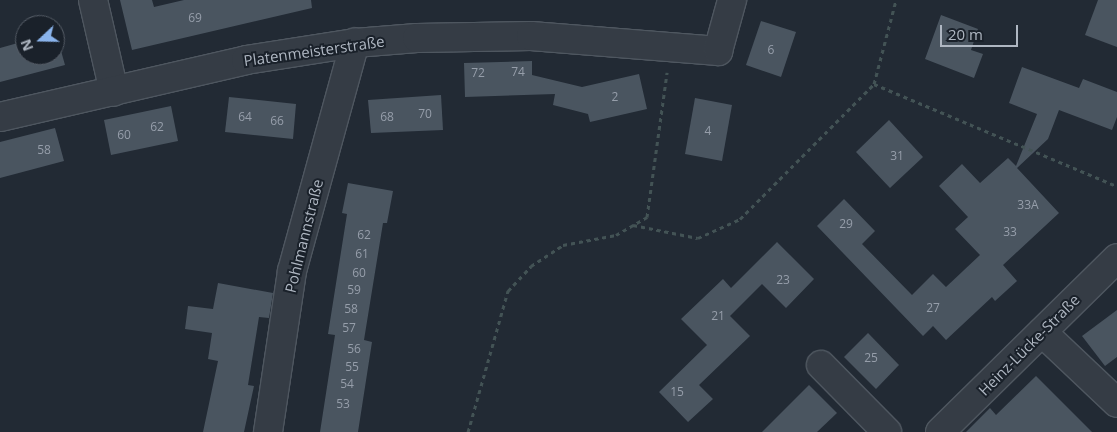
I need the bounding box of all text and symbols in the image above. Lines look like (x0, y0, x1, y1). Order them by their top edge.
house number: 69 (188, 11, 202, 25)
north arrow (15, 15, 65, 65)
scale bar (942, 15, 1020, 47)
text: 20 m (948, 24, 983, 44)
street label: Platenmeisterstraße (242, 32, 386, 70)
text: N (16, 36, 37, 54)
house number: 6 (768, 43, 774, 57)
house number: 74 (511, 65, 525, 79)
house number: 72 (471, 66, 485, 80)
house number: 2 (612, 90, 618, 104)
house number: 70 (418, 107, 432, 121)
house number: 64 (238, 110, 252, 124)
house number: 68 (380, 110, 394, 124)
house number: 66 (270, 114, 284, 128)
house number: 62 (150, 120, 164, 134)
house number: 4 (705, 124, 711, 138)
house number: 60 (117, 128, 131, 142)
house number: 58 (37, 143, 51, 157)
house number: 31 (890, 149, 904, 163)
street label: Pohlmannstraße (281, 177, 327, 295)
house number: 33A (1017, 198, 1039, 212)
house number: 29 (839, 217, 853, 231)
house number: 33 (1003, 225, 1017, 239)
house number: 62 (357, 228, 371, 242)
house number: 61 (355, 247, 369, 261)
house number: 60 (352, 266, 366, 280)
house number: 23 (776, 273, 790, 287)
house number: 59 (347, 283, 361, 297)
street label: Heinz-Lücke-Straße (975, 291, 1083, 399)
house number: 27 (926, 301, 940, 315)
house number: 58 (344, 302, 358, 316)
house number: 21 (711, 309, 725, 323)
house number: 57 (342, 321, 356, 335)
house number: 56 (347, 342, 361, 356)
house number: 25 (864, 351, 878, 365)
house number: 55 (345, 360, 359, 374)
house number: 54 (340, 377, 354, 391)
house number: 15 (670, 385, 684, 399)
house number: 53 (336, 397, 350, 411)

